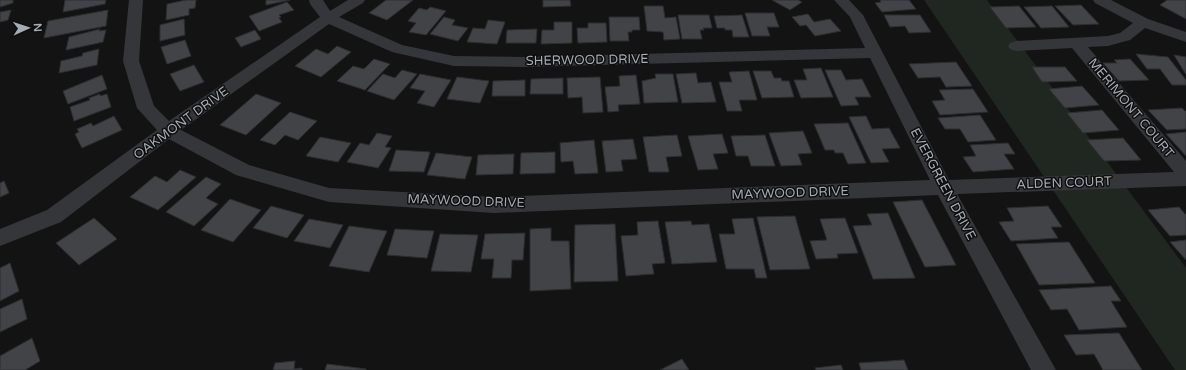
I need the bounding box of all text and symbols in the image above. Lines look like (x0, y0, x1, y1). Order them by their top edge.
north arrow (8, 8, 48, 48)
text: N (31, 23, 44, 32)
street label: SHERWOOD DRIVE (525, 51, 649, 69)
street label: MERIMONT COURT (1085, 55, 1177, 161)
street label: OAKMONT DRIVE (130, 83, 232, 163)
street label: EVERGREEN DRIVE (907, 125, 979, 243)
street label: ALDEN COURT (1016, 173, 1112, 193)
street label: MAYWOOD DRIVE (731, 183, 849, 203)
street label: MAYWOOD DRIVE (407, 191, 525, 211)

